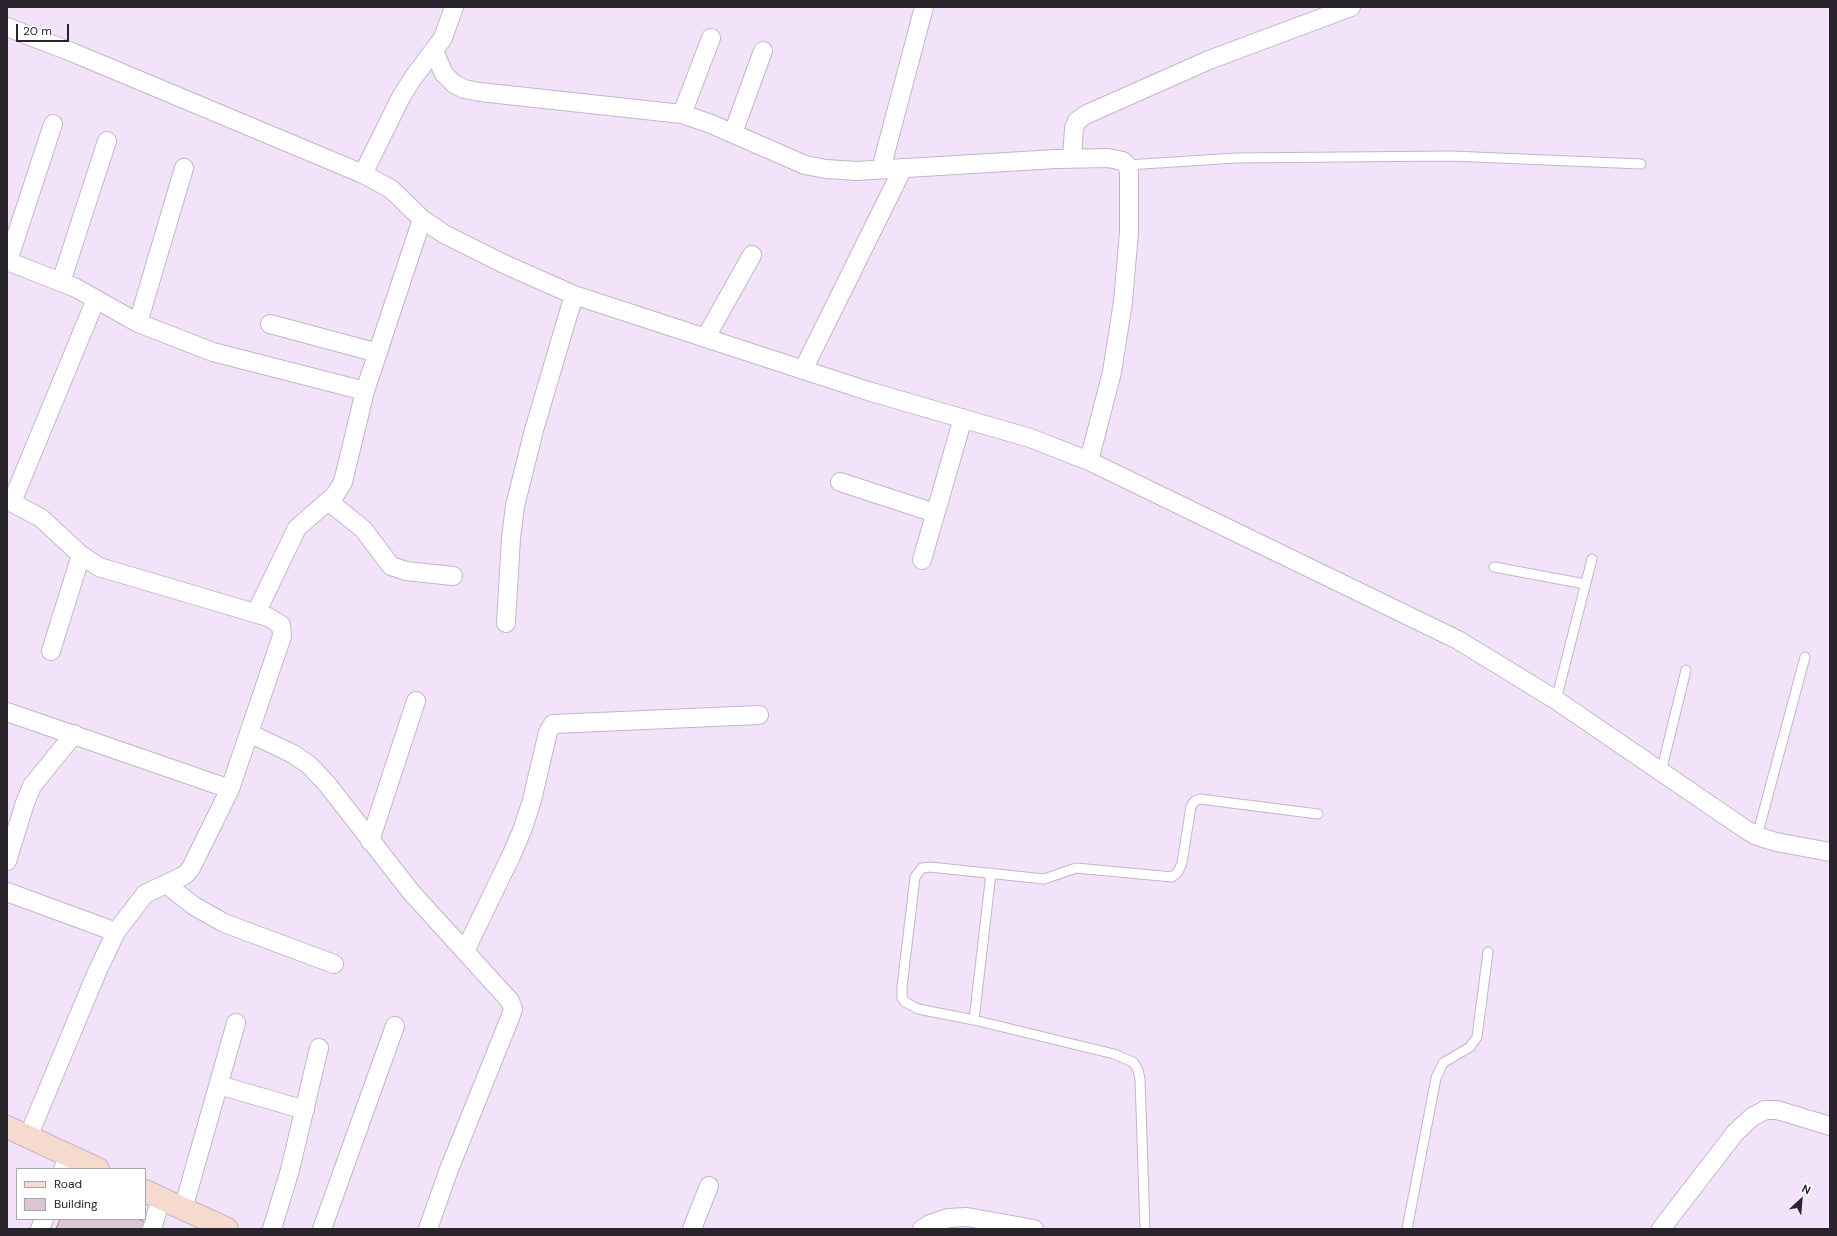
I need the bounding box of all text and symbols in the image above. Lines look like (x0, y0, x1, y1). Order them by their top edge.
scale bar (18, 16, 71, 42)
text: 20 m (23, 23, 52, 39)
legend (16, 1168, 146, 1220)
text: Road (54, 1176, 82, 1192)
north arrow (1781, 1180, 1821, 1220)
text: N (1800, 1181, 1813, 1197)
text: Building (54, 1196, 98, 1212)

